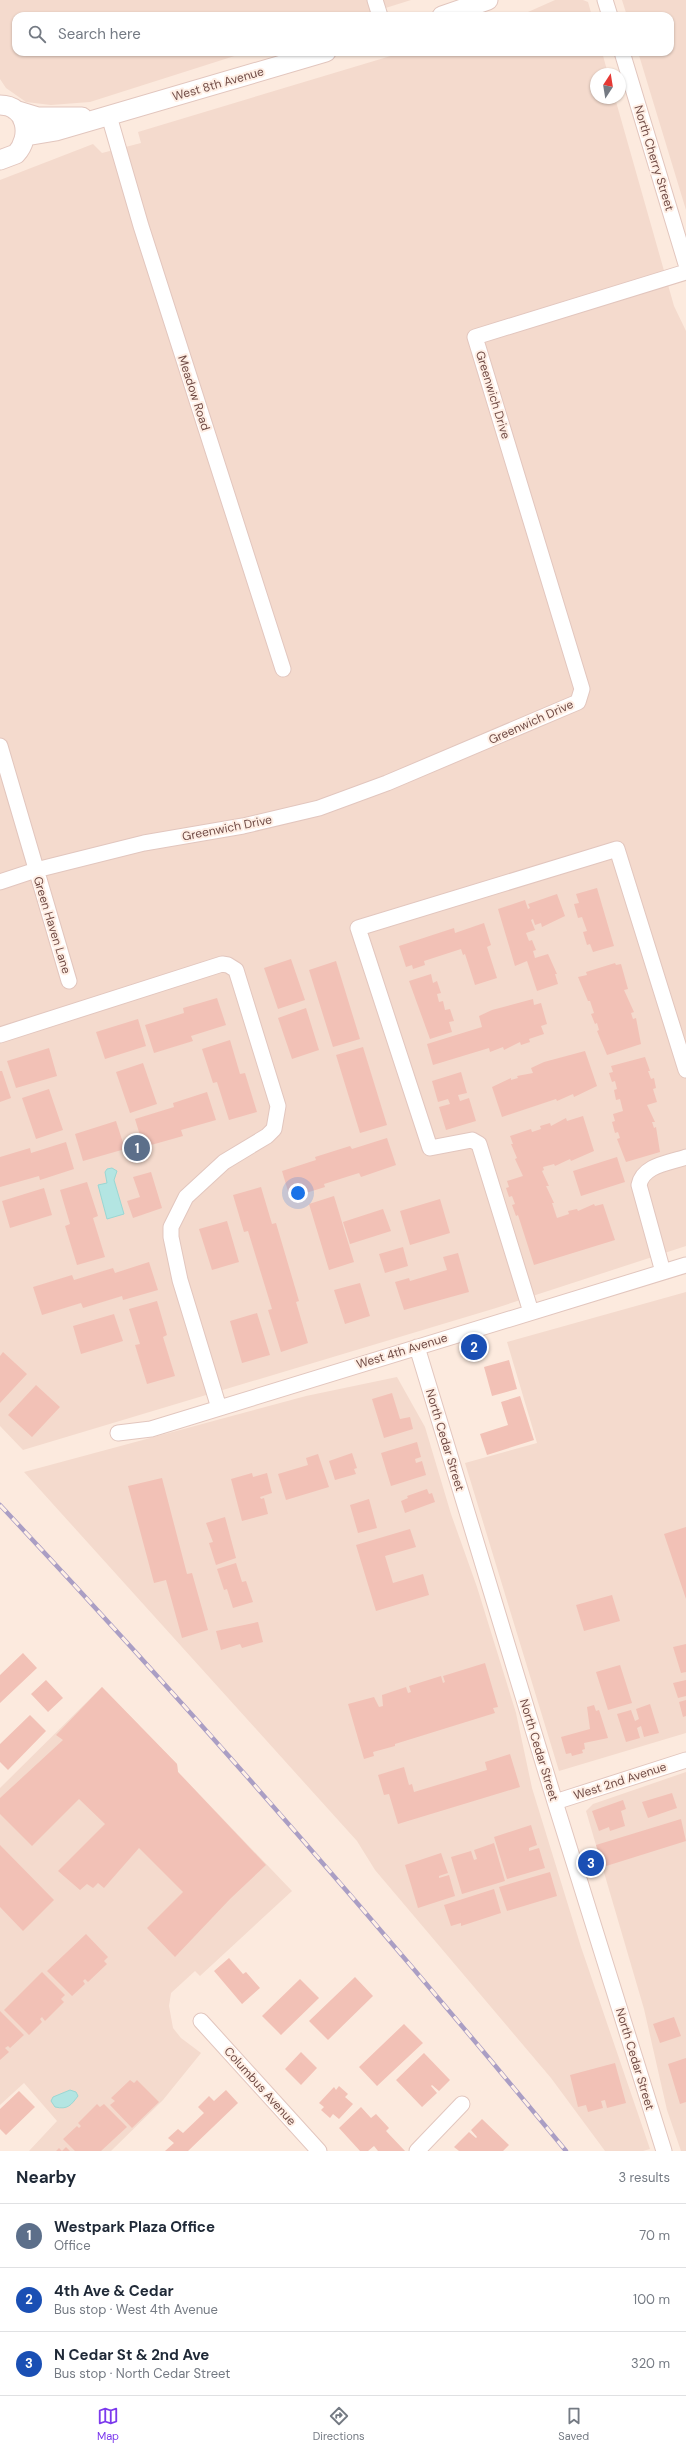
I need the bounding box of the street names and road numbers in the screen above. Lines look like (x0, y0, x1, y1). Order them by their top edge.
street label: West 8th Avenue (170, 63, 266, 105)
street label: North Cherry Street (630, 103, 678, 213)
street label: Greenwich Drive (472, 349, 514, 441)
street label: Meadow Road (174, 353, 214, 433)
street label: Greenwich Drive (486, 696, 576, 748)
street label: Greenwich Drive (181, 811, 273, 845)
street label: Green Haven Lane (30, 874, 74, 976)
street label: West 4th Avenue (355, 1330, 450, 1372)
street label: North Cedar Street (422, 1387, 468, 1493)
street label: North Cedar Street (516, 1697, 562, 1803)
street label: West 2nd Avenue (572, 1758, 669, 1804)
street label: North Cedar Street (612, 2006, 658, 2112)
street label: Columbus Avenue (220, 2043, 300, 2129)

